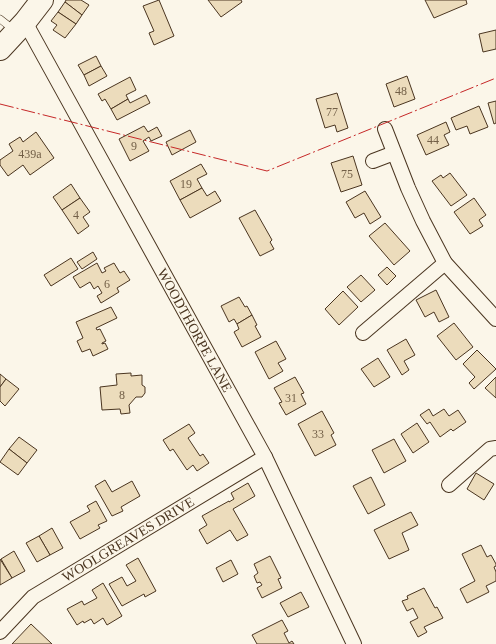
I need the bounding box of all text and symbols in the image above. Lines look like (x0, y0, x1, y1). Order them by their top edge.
house number: 48 (395, 84, 407, 98)
house number: 77 (326, 105, 338, 119)
house number: 44 (427, 133, 439, 147)
house number: 9 (131, 139, 137, 153)
house number: 439a (18, 147, 42, 161)
house number: 75 (341, 167, 353, 181)
house number: 19 (180, 177, 192, 191)
house number: 4 (73, 208, 79, 222)
street label: WOODTHORPE LANE (154, 266, 235, 395)
house number: 6 (104, 277, 110, 291)
house number: 8 (119, 388, 125, 402)
house number: 31 (285, 391, 297, 405)
house number: 33 (312, 427, 324, 441)
street label: WOOLGREAVES DRIVE (60, 494, 197, 585)

